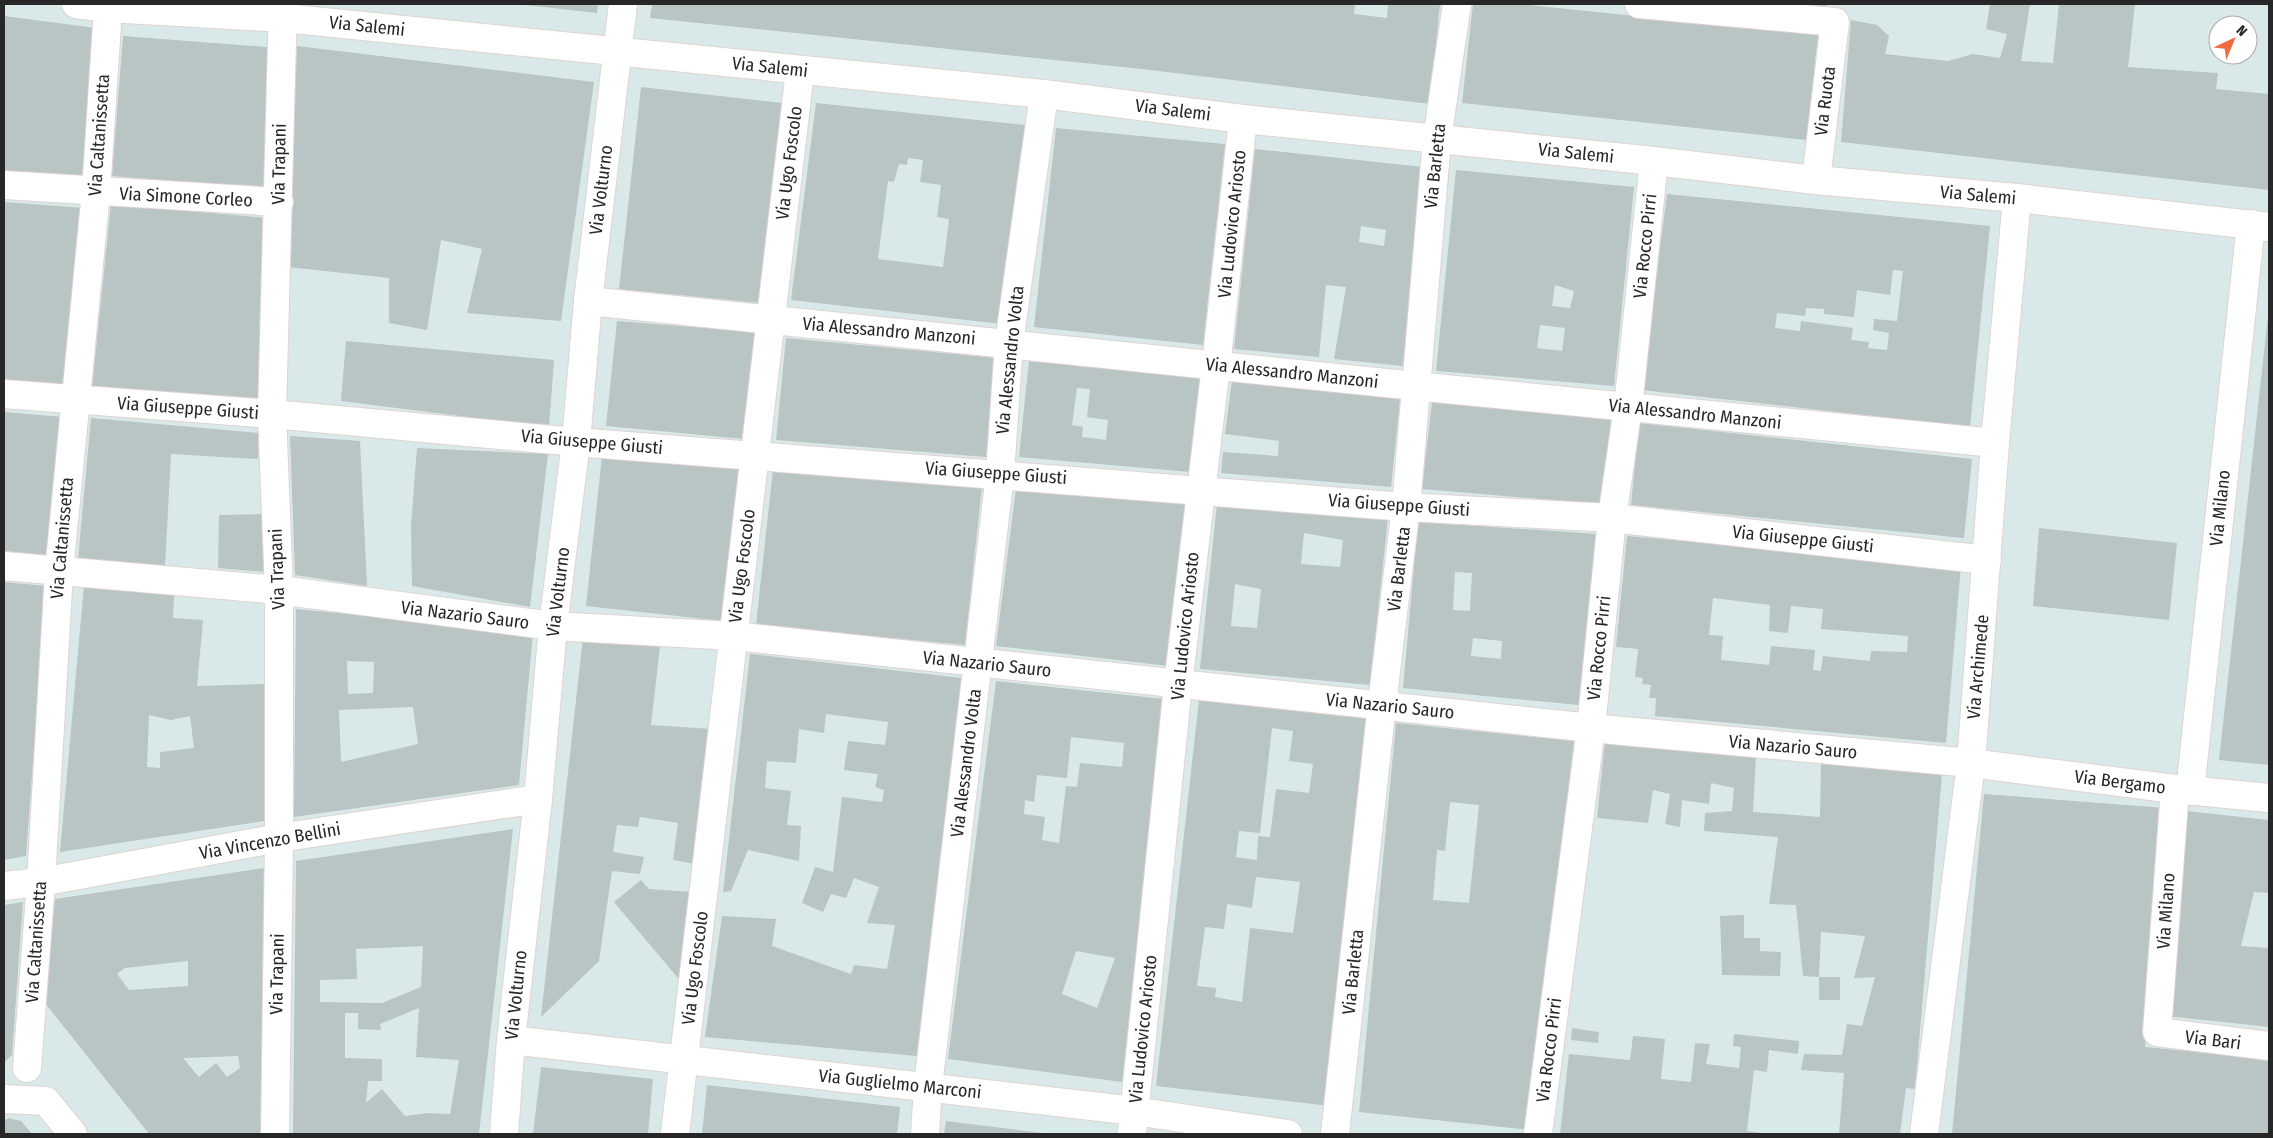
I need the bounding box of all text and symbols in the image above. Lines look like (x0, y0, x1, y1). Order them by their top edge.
street label: Via Salemi (328, 11, 406, 41)
north arrow (2208, 15, 2258, 65)
text: N (2233, 22, 2251, 40)
street label: Via Salemi (731, 52, 809, 82)
street label: Via Ruota (1810, 65, 1840, 137)
street label: Via Caltanissetta (84, 73, 114, 197)
street label: Via Salemi (1134, 94, 1212, 126)
street label: Via Ugo Foscolo (771, 105, 807, 221)
street label: Via Barletta (1420, 122, 1450, 210)
street label: Via Trapani (267, 123, 291, 205)
street label: Via Salemi (1537, 138, 1615, 168)
street label: Via Volturno (585, 144, 617, 236)
street label: Via Ludovico Ariosto (1213, 149, 1251, 299)
street label: Via Salemi (1939, 181, 2017, 209)
street label: Via Simone Corleo (119, 183, 253, 211)
street label: Via Rocco Pirri (1629, 193, 1661, 299)
street label: Via Alessandro Volta (991, 284, 1029, 436)
street label: Via Alessandro Manzoni (801, 312, 977, 350)
street label: Via Alessandro Manzoni (1204, 353, 1380, 393)
street label: Via Giuseppe Giusti (116, 392, 260, 424)
street label: Via Alessandro Manzoni (1607, 394, 1783, 434)
street label: Via Giuseppe Giusti (520, 425, 664, 459)
street label: Via Giuseppe Giusti (924, 457, 1068, 489)
street label: Via Milano (2205, 469, 2235, 547)
street label: Via Caltanissetta (46, 476, 78, 600)
street label: Via Giuseppe Giusti (1327, 489, 1471, 521)
street label: Via Ugo Foscolo (724, 508, 760, 624)
street label: Via Giuseppe Giusti (1731, 521, 1875, 557)
street label: Via Barletta (1383, 525, 1415, 613)
street label: Via Trapani (265, 528, 289, 610)
street label: Via Volturno (542, 546, 574, 638)
street label: Via Ludovico Ariosto (1166, 551, 1204, 701)
street label: Via Rocco Pirri (1583, 595, 1615, 701)
street label: Via Nazario Sauro (400, 596, 530, 634)
street label: Via Archimede (1962, 614, 1994, 720)
street label: Via Nazario Sauro (922, 646, 1052, 682)
street label: Via Alessandro Volta (946, 687, 986, 839)
street label: Via Nazario Sauro (1325, 688, 1455, 724)
street label: Via Nazario Sauro (1728, 730, 1858, 764)
street label: Via Bergamo (2073, 765, 2167, 799)
street label: Via Vincenzo Bellini (198, 818, 342, 864)
street label: Via Milano (2152, 872, 2180, 950)
street label: Via Caltanissetta (21, 880, 51, 1004)
street label: Via Ugo Foscolo (677, 910, 713, 1026)
street label: Via Barletta (1338, 928, 1368, 1016)
street label: Via Trapani (265, 933, 289, 1015)
street label: Via Volturno (500, 949, 532, 1041)
street label: Via Ludovico Ariosto (1124, 954, 1162, 1104)
street label: Via Rocco Pirri (1532, 996, 1566, 1104)
street label: Via Bari (2184, 1026, 2242, 1054)
street label: Via Guglielmo Marconi (817, 1065, 983, 1103)

